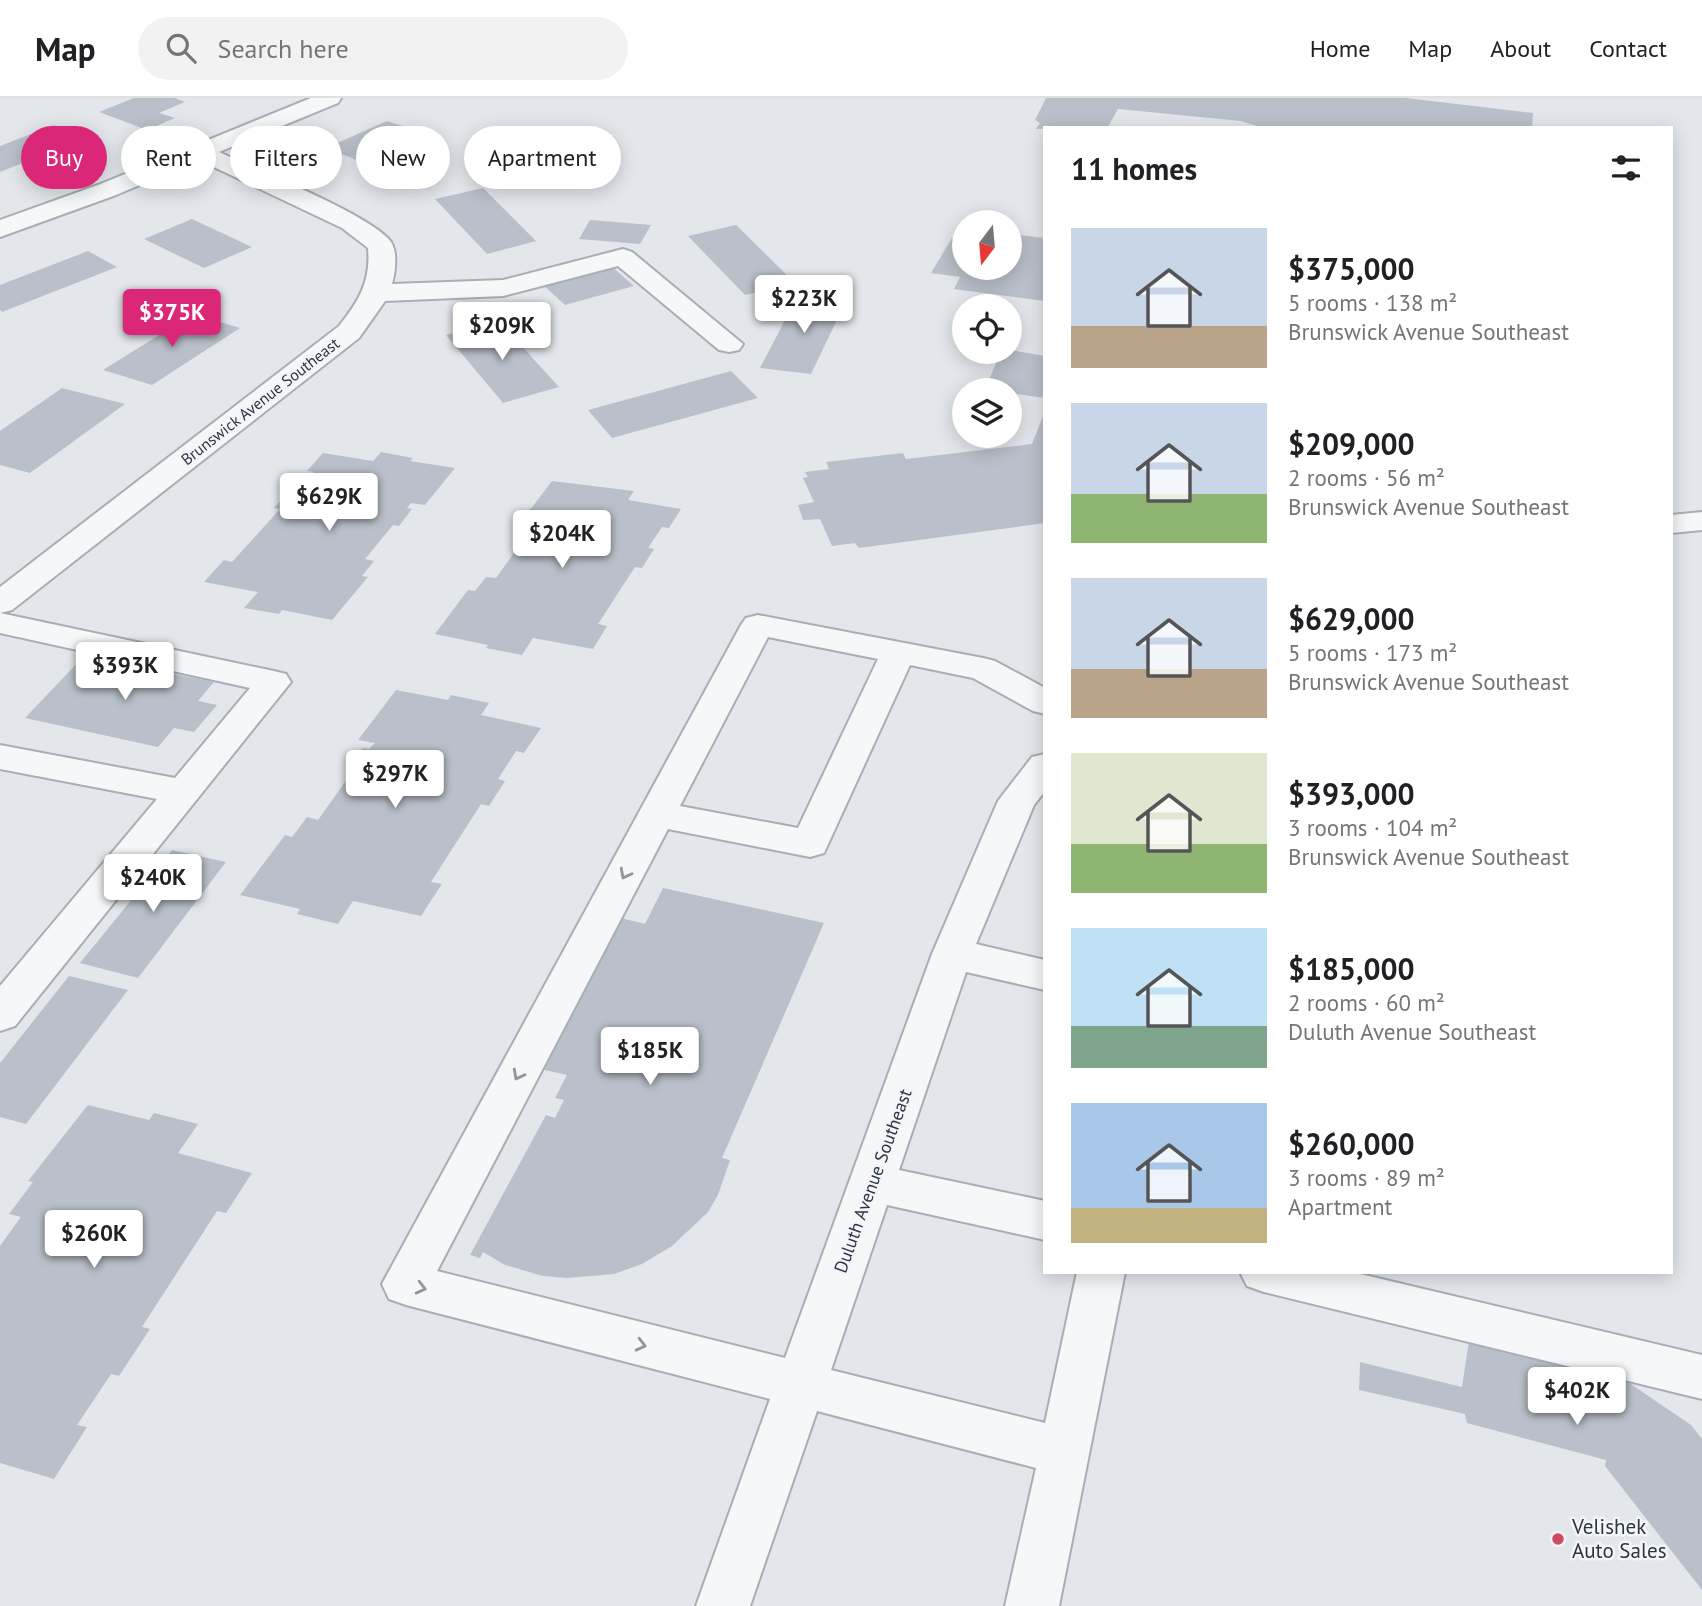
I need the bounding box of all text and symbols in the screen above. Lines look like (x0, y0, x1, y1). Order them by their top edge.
search box (138, 17, 628, 80)
text: Map (35, 27, 96, 70)
icon: search (162, 29, 200, 67)
text: Search here (218, 32, 349, 65)
text: Home (1310, 33, 1370, 64)
text: Map (1408, 33, 1452, 64)
text: About (1490, 33, 1551, 64)
text: Contact (1589, 33, 1667, 64)
chip: Buy (21, 126, 107, 189)
chip: Rent (121, 126, 216, 189)
chip: Filters (230, 126, 342, 189)
chip: New (356, 126, 450, 189)
chip: Apartment (464, 126, 621, 189)
text: 11 homes (1071, 149, 1197, 188)
icon: filters (1607, 149, 1645, 187)
north arrow (952, 210, 1022, 280)
map controls (952, 210, 1022, 448)
text: $375,000 (1288, 249, 1415, 288)
icon: home (1127, 256, 1211, 340)
pin: $223K (755, 275, 853, 335)
text: $223K (771, 283, 837, 312)
text: 5 rooms · 138 m² (1288, 288, 1457, 317)
pin: $375K (123, 289, 221, 349)
button: locate (952, 294, 1022, 364)
text: $375K (139, 297, 205, 326)
pin: $209K (453, 302, 551, 362)
text: $209K (469, 310, 535, 339)
text: Brunswick Avenue Southeast (1288, 317, 1569, 346)
street label: Brunswick Avenue Southeast (177, 333, 344, 469)
button: layers (952, 378, 1022, 448)
text: $209,000 (1288, 424, 1415, 463)
icon: home (1127, 431, 1211, 515)
text: 2 rooms · 56 m² (1288, 463, 1445, 492)
pin: $629K (280, 474, 378, 533)
text: $629K (296, 481, 362, 510)
text: Brunswick Avenue Southeast (1288, 492, 1569, 521)
pin: $204K (513, 510, 611, 570)
text: $204K (529, 518, 595, 547)
text: $629,000 (1288, 599, 1415, 638)
icon: home (1127, 606, 1211, 690)
text: 5 rooms · 173 m² (1288, 638, 1457, 667)
pin: $393K (76, 642, 174, 702)
text: $393K (92, 650, 158, 679)
text: Brunswick Avenue Southeast (1288, 667, 1569, 696)
pin: $297K (346, 750, 444, 810)
text: $297K (362, 758, 428, 787)
text: $393,000 (1288, 774, 1415, 813)
icon: home (1127, 781, 1211, 865)
text: 3 rooms · 104 m² (1288, 813, 1457, 842)
text: Brunswick Avenue Southeast (1288, 842, 1569, 871)
pin: $240K (104, 854, 202, 914)
text: $240K (120, 862, 186, 891)
one-way arrow (620, 867, 633, 879)
text: $185,000 (1288, 949, 1415, 988)
icon: home (1127, 956, 1211, 1040)
text: 2 rooms · 60 m² (1288, 988, 1445, 1017)
text: Duluth Avenue Southeast (1288, 1017, 1536, 1046)
pin: $185K (601, 1028, 699, 1087)
text: $185K (617, 1035, 683, 1064)
one-way arrow (513, 1067, 526, 1080)
street label: Duluth Avenue Southeast (829, 1086, 917, 1276)
text: $260,000 (1288, 1124, 1415, 1163)
icon: home (1127, 1131, 1211, 1215)
text: 3 rooms · 89 m² (1288, 1163, 1445, 1192)
text: Apartment (1288, 1192, 1392, 1221)
pin: $260K (45, 1210, 143, 1270)
text: $260K (61, 1218, 127, 1247)
one-way arrow (414, 1280, 426, 1294)
one-way arrow (635, 1337, 647, 1351)
pin: $402K (1528, 1368, 1626, 1427)
text: $402K (1544, 1375, 1610, 1404)
place label: Velishek Auto Sales (1571, 1513, 1667, 1564)
marker: Velishek Auto Sales (1550, 1531, 1566, 1547)

